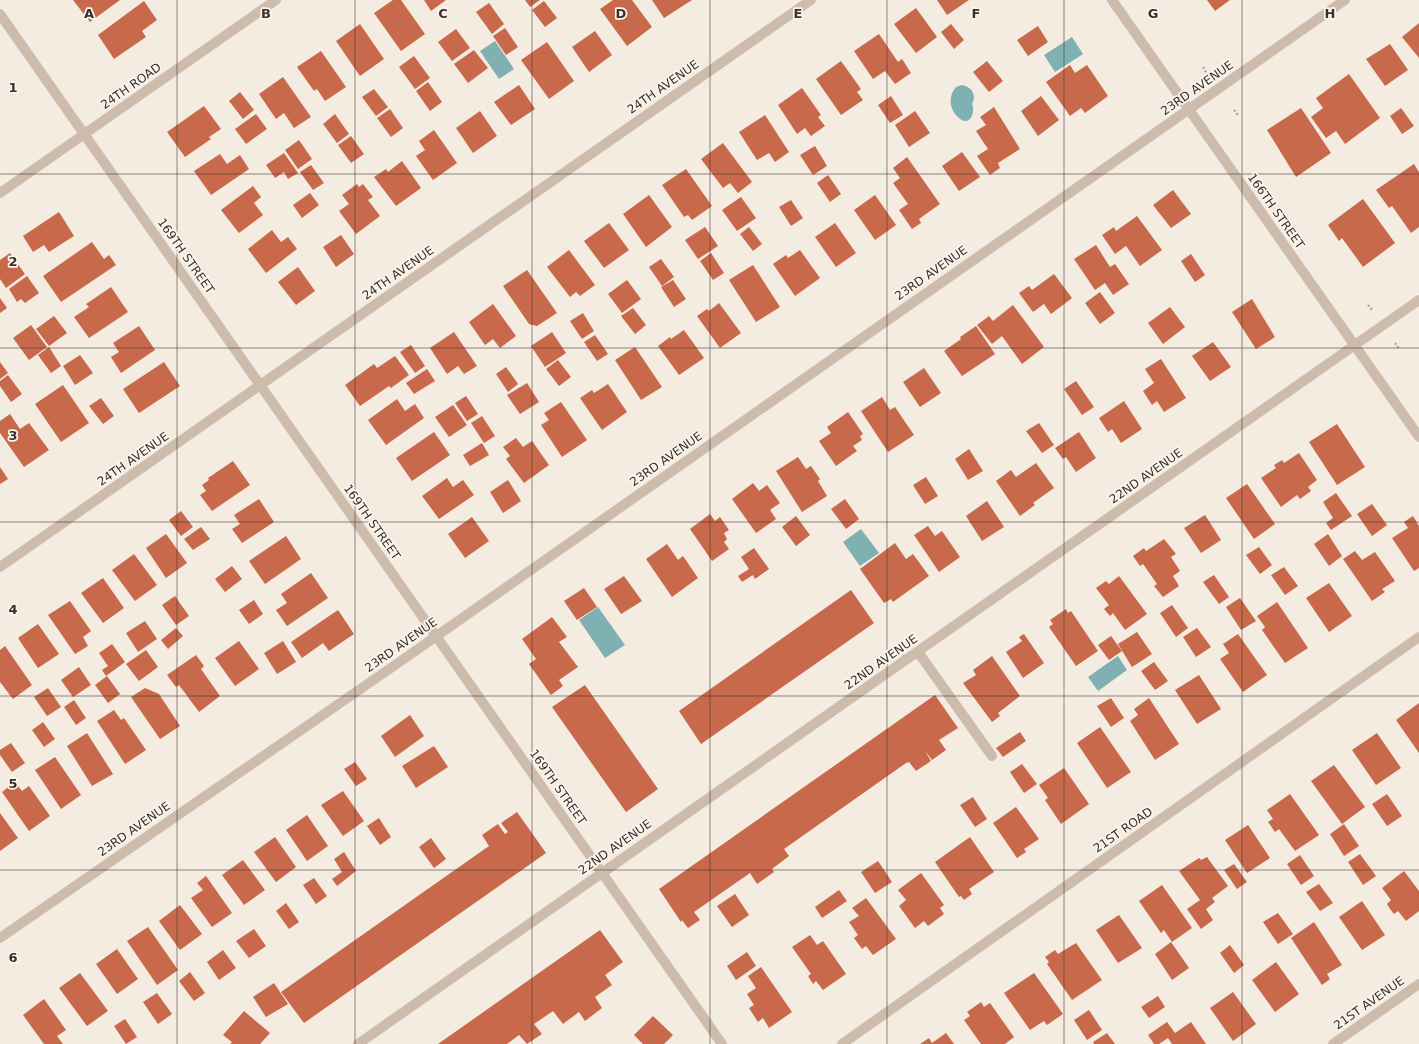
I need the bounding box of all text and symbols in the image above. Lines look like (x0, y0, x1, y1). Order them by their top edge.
text: A (84, 6, 94, 21)
text: B (261, 6, 271, 21)
text: C (438, 6, 448, 21)
text: D (616, 6, 627, 21)
text: E (794, 6, 802, 21)
text: F (972, 6, 980, 21)
text: G (1148, 6, 1158, 21)
text: H (1325, 6, 1335, 21)
street label: 24TH AVENUE (625, 57, 701, 117)
street label: 23RD AVENUE (1158, 58, 1236, 118)
street label: 24TH ROAD (98, 60, 164, 112)
text: 1 (8, 80, 18, 95)
street label: 166TH STREET (1245, 171, 1308, 252)
street label: 169TH STREET (155, 216, 218, 297)
street label: 24TH AVENUE (360, 243, 436, 303)
street label: 23RD AVENUE (892, 243, 970, 303)
text: 2 (8, 254, 18, 269)
text: 3 (8, 428, 18, 443)
street label: 24TH AVENUE (95, 429, 171, 489)
street label: 23RD AVENUE (627, 429, 705, 489)
street label: 22ND AVENUE (1107, 446, 1185, 506)
street label: 169TH STREET (341, 482, 404, 563)
text: 4 (8, 602, 18, 617)
street label: 23RD AVENUE (362, 615, 440, 675)
street label: 22ND AVENUE (842, 632, 920, 692)
street label: 169TH STREET (527, 747, 590, 828)
text: 5 (8, 776, 18, 791)
street label: 23RD AVENUE (95, 799, 173, 859)
street label: 21ST ROAD (1091, 804, 1155, 856)
street label: 22ND AVENUE (576, 817, 654, 877)
text: 6 (8, 950, 18, 965)
street label: 21ST AVENUE (1331, 974, 1407, 1032)

